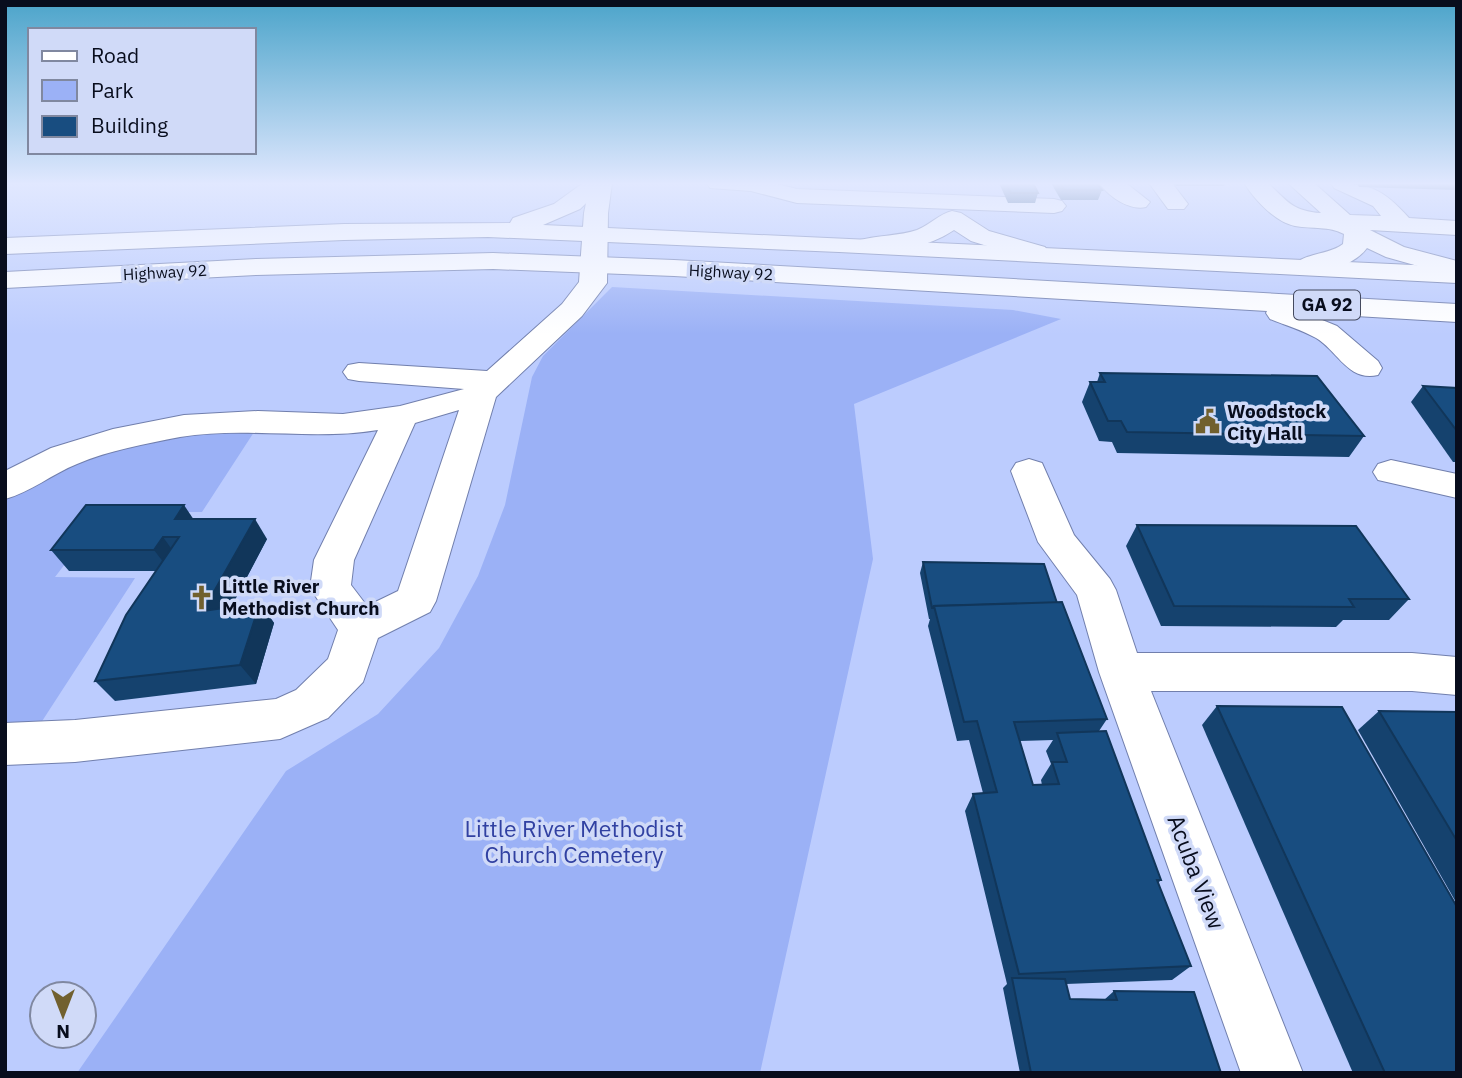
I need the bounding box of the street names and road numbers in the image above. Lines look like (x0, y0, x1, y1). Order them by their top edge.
street label: Highway 92 (122, 260, 208, 284)
street label: Highway 92 (688, 260, 774, 284)
road number: GA 92 (1294, 290, 1360, 320)
street label: Acuba View (1161, 810, 1233, 933)

